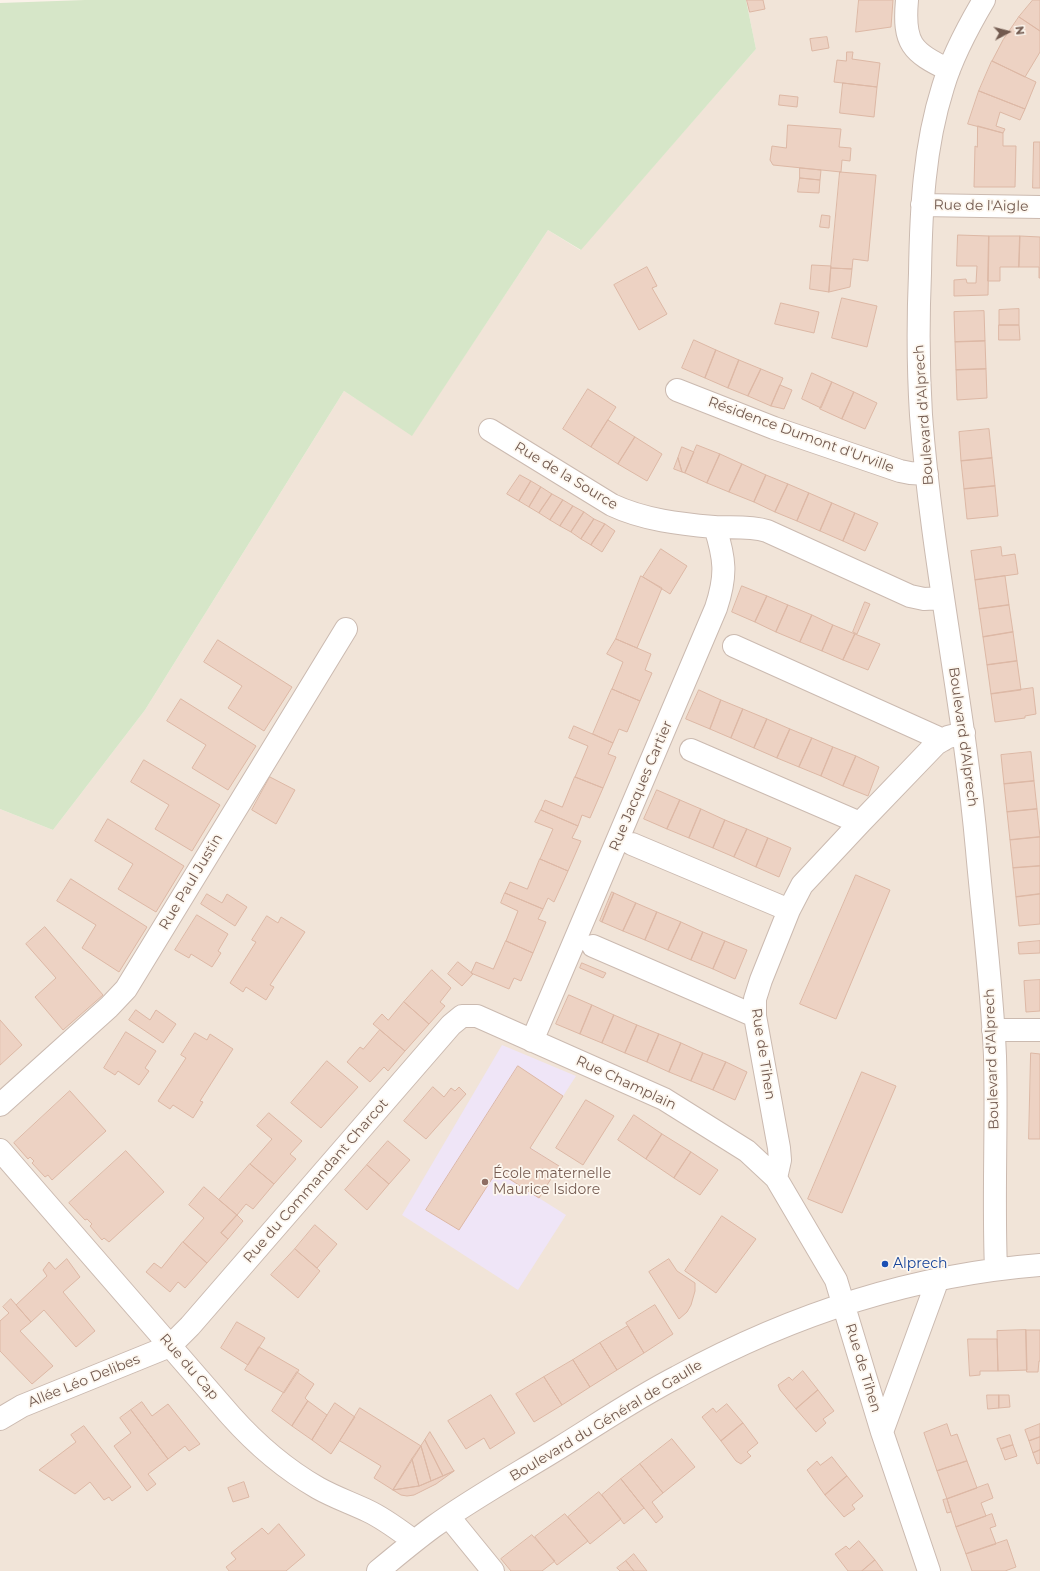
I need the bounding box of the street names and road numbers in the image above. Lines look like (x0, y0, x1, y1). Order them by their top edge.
street label: Rue de l'Aigle (933, 197, 1029, 215)
street label: Boulevard d'Alprech (911, 344, 937, 486)
street label: Résidence Dumont d'Urville (706, 394, 896, 476)
street label: Rue de la Source (511, 439, 621, 513)
street label: Boulevard d'Alprech (945, 666, 981, 808)
street label: Rue Jacques Cartier (606, 718, 676, 854)
street label: Rue Paul Justin (156, 831, 226, 933)
street label: Boulevard d'Alprech (981, 988, 1003, 1130)
street label: Rue de Tihen (747, 1007, 779, 1101)
street label: Rue Champlain (573, 1052, 679, 1114)
street label: Rue du Commandant Charcot (240, 1096, 392, 1266)
street label: Rue de Tihen (841, 1321, 885, 1415)
street label: Rue du Cap (156, 1331, 222, 1403)
street label: Allée Léo Delibes (25, 1351, 143, 1411)
street label: Boulevard du Général de Gaulle (507, 1357, 705, 1485)

